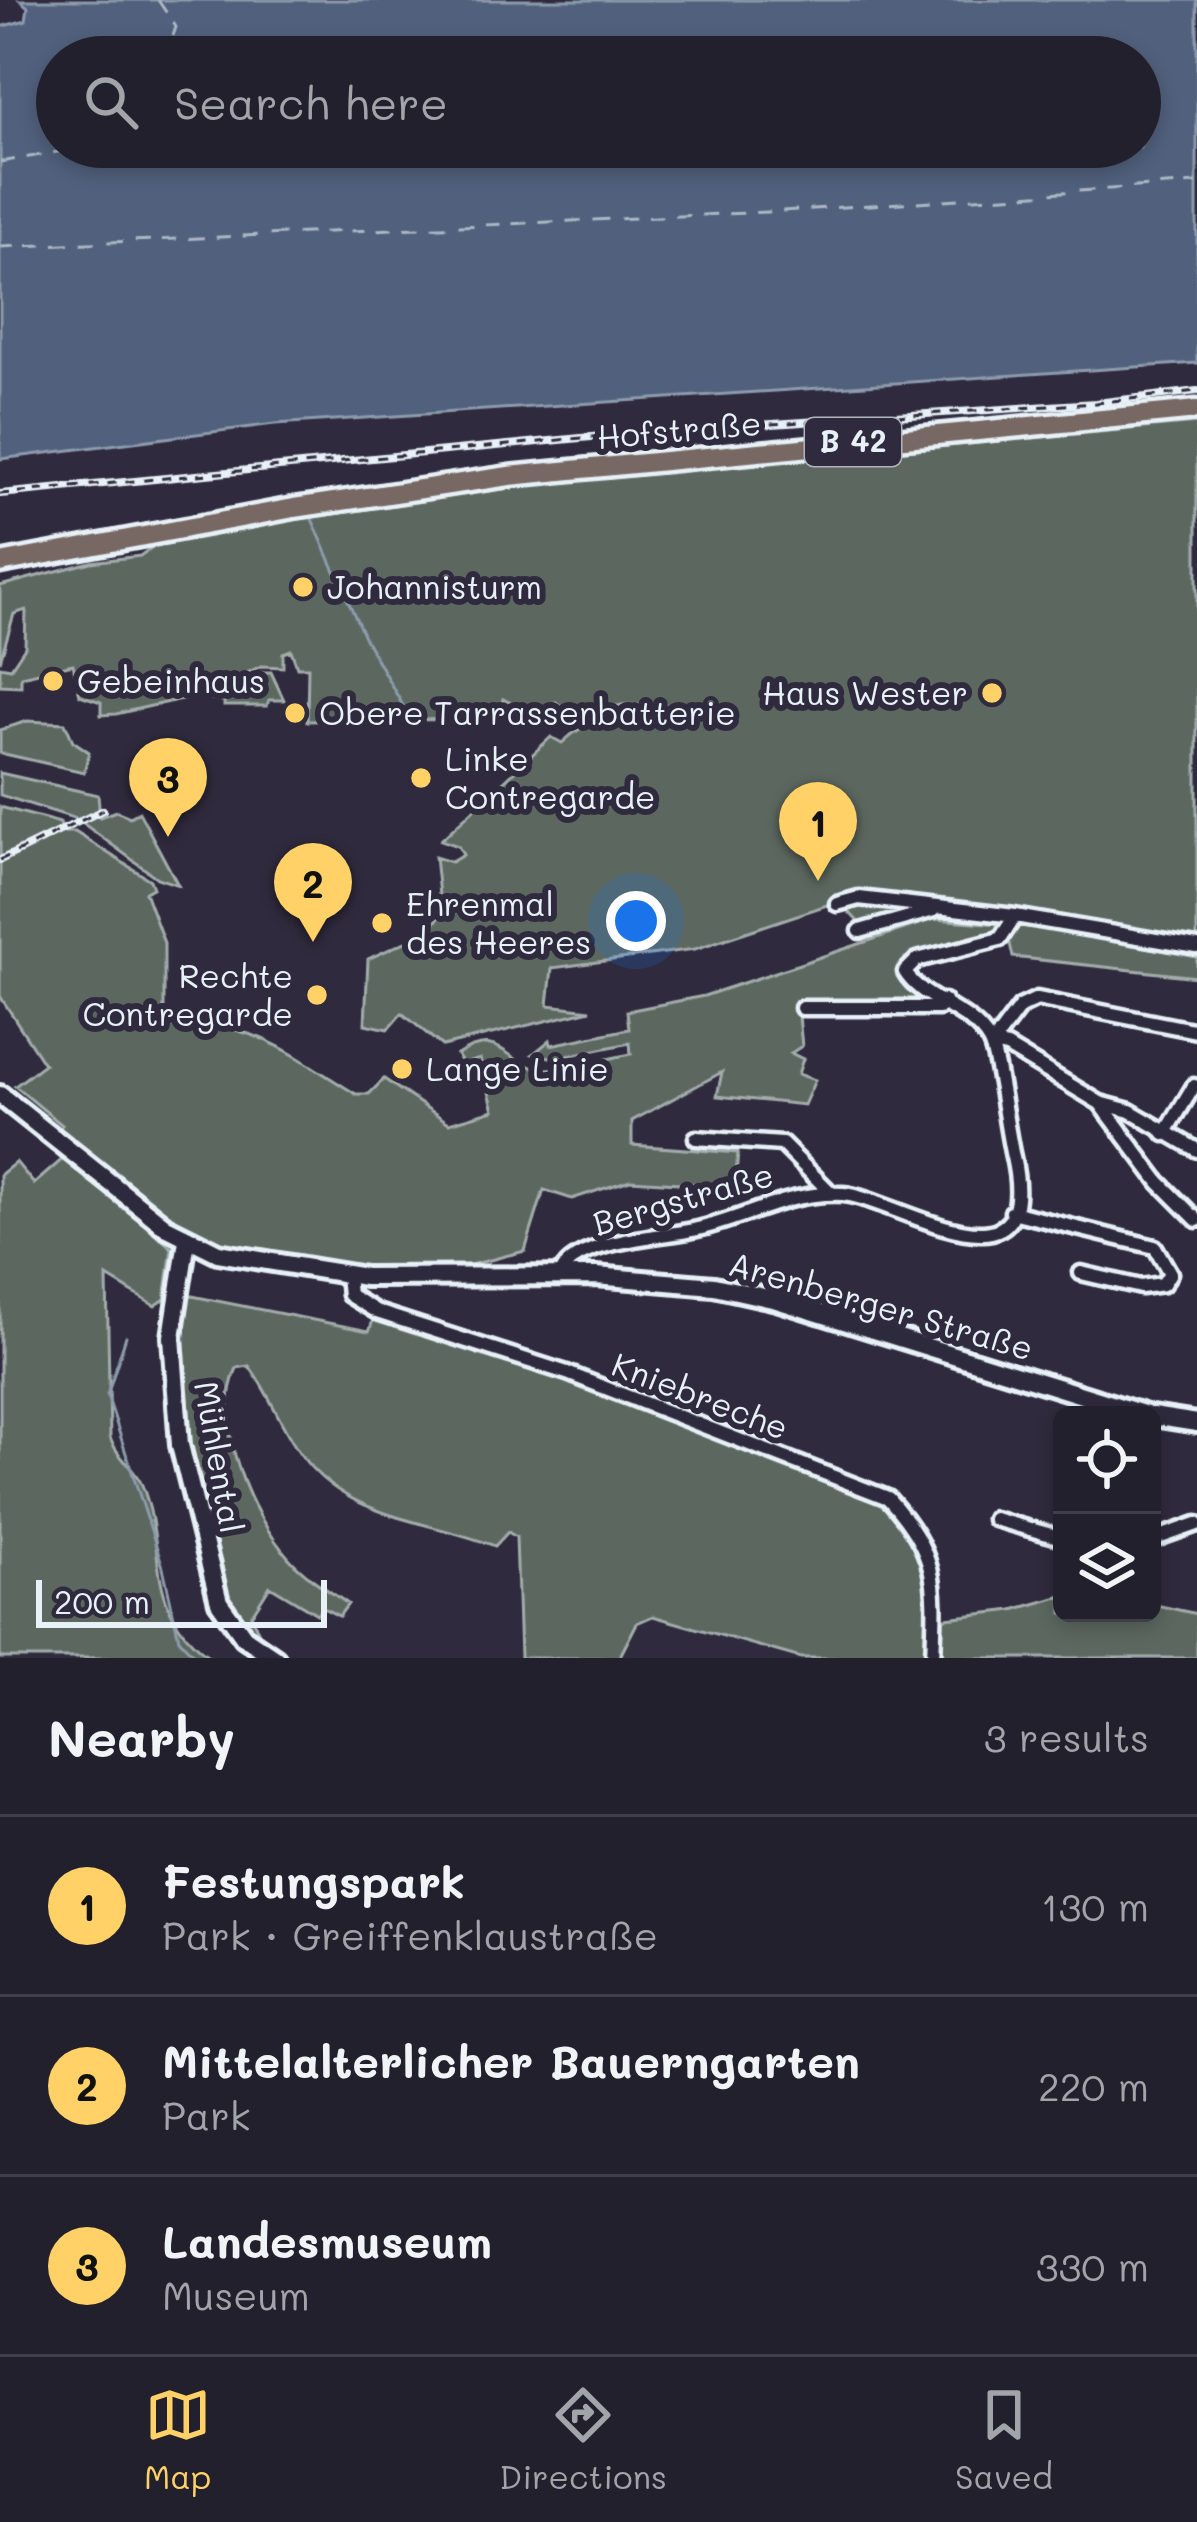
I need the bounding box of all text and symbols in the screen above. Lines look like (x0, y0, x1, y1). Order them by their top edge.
search box (36, 36, 1161, 168)
icon: search (78, 69, 144, 135)
text: Search here (174, 73, 448, 131)
street label: Hofstraße (595, 400, 763, 457)
road number: B 42 (805, 418, 901, 466)
place label: Johannisturm (327, 564, 542, 607)
marker: Johannisturm (290, 574, 316, 600)
place label: Gebeinhaus (77, 658, 265, 701)
marker: Gebeinhaus (40, 668, 66, 694)
place label: Haus Wester (762, 670, 968, 713)
marker: Haus Wester (979, 680, 1005, 706)
place label: Obere Tarrassenbatterie (319, 690, 736, 733)
marker: Obere Tarrassenbatterie (282, 700, 308, 726)
place label: Linke Contregarde (445, 736, 656, 817)
pin: 3 (129, 738, 207, 837)
marker: Linke Contregarde (408, 765, 434, 791)
pin: 1 (779, 782, 857, 881)
pin: 2 (274, 843, 352, 942)
place label: Ehrenmal des Heeres (406, 881, 591, 962)
your location (606, 891, 666, 951)
marker: Ehrenmal des Heeres (369, 910, 395, 936)
place label: Rechte Contregarde (82, 953, 293, 1034)
marker: Rechte Contregarde (304, 982, 330, 1008)
place label: Lange Linie (426, 1046, 609, 1089)
marker: Lange Linie (389, 1056, 415, 1082)
street label: Bergstraße (587, 1151, 778, 1244)
street label: Arenberger Straße (724, 1241, 1038, 1369)
street label: Kniebreche (606, 1341, 795, 1448)
street label: Mühlental (186, 1378, 255, 1536)
map controls (1053, 1406, 1161, 1622)
button: locate (1053, 1406, 1161, 1514)
button: layers (1053, 1514, 1161, 1622)
scale bar (36, 1574, 327, 1627)
text: 200 m (54, 1579, 150, 1622)
text: Nearby (48, 1703, 235, 1770)
text: 3 results (984, 1711, 1149, 1762)
text: Festungspark (162, 1851, 465, 1909)
text: 1 (78, 1880, 96, 1931)
text: 130 m (1041, 1880, 1149, 1931)
text: Park · Greiffenklaustraße (162, 1909, 658, 1960)
text: Mittelalterlicher Bauerngarten (162, 2031, 860, 2089)
text: 2 (76, 2060, 98, 2111)
text: 220 m (1038, 2060, 1149, 2111)
text: Park (162, 2089, 250, 2140)
text: Landesmuseum (162, 2211, 492, 2269)
text: 3 (75, 2240, 99, 2291)
text: 330 m (1036, 2240, 1149, 2291)
text: Museum (162, 2269, 310, 2320)
tab: Map (144, 2382, 211, 2497)
tab: Directions (499, 2382, 667, 2497)
tab: Saved (955, 2382, 1053, 2497)

